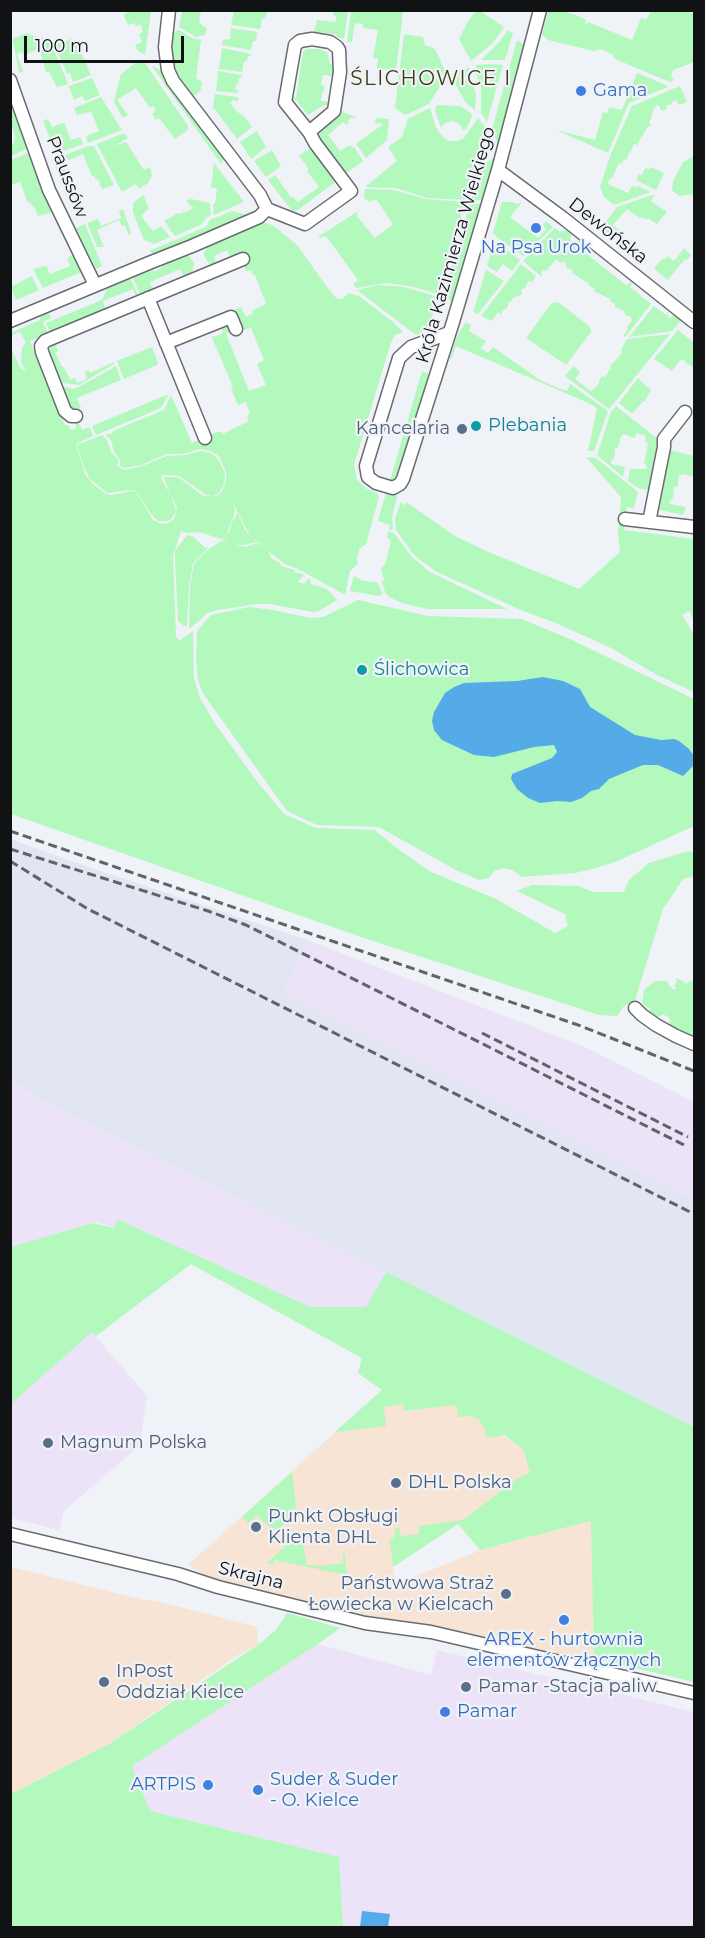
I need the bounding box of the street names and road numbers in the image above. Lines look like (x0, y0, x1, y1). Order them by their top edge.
street label: Króla Kazimierza Wielkiego (412, 124, 500, 366)
street label: Praussów (41, 133, 93, 221)
street label: Dewońska (564, 193, 652, 269)
street label: Skrajna (216, 1557, 286, 1595)

